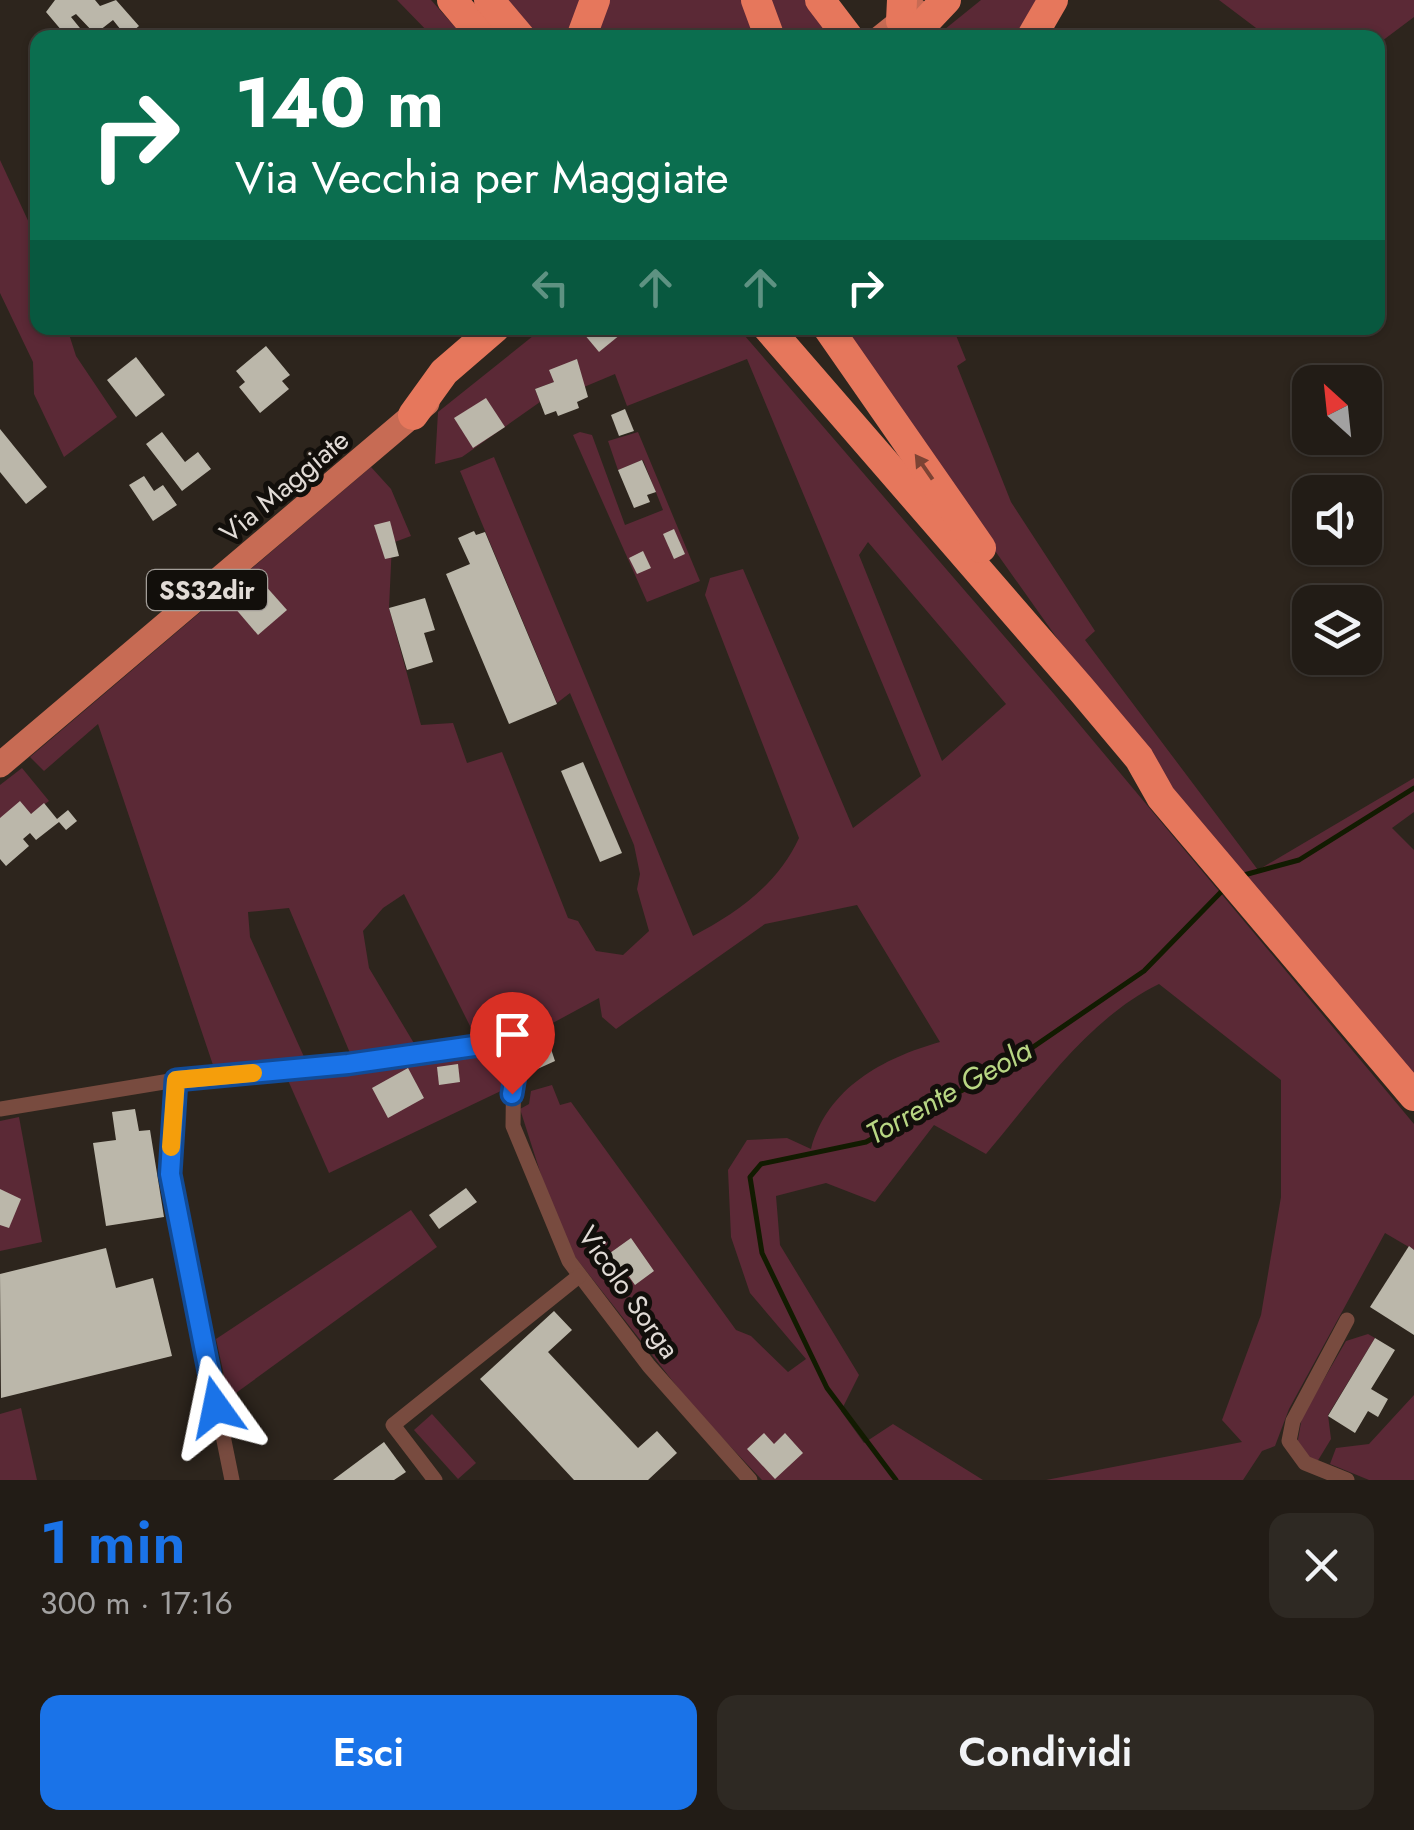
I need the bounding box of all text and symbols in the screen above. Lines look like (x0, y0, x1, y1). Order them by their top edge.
text: 140 m (235, 52, 444, 153)
icon: right (70, 70, 200, 200)
text: Via Vecchia per Maggiate (235, 145, 729, 210)
icon: left (523, 260, 578, 315)
icon: ahead (628, 260, 683, 315)
icon: ahead (733, 260, 788, 315)
icon: right (838, 260, 893, 315)
north arrow (1292, 365, 1382, 455)
map controls (1292, 365, 1382, 675)
street label: Via Maggiate (211, 420, 358, 553)
one-way arrow (914, 453, 934, 480)
button: sound (1292, 475, 1382, 565)
road number: SS32dir (147, 570, 267, 610)
button: layers (1292, 585, 1382, 675)
pin (470, 992, 555, 1095)
icon: arrive (485, 1007, 540, 1062)
water label: Torrente Geola (858, 1028, 1040, 1155)
street label: Vicolo Sorga (568, 1218, 689, 1367)
position arrow (164, 1355, 268, 1459)
text: 1 min (40, 1499, 186, 1586)
button: close (1269, 1513, 1374, 1618)
text: 300 m · 17:16 (40, 1580, 233, 1626)
button: Esci (40, 1695, 697, 1810)
button: Condividi (717, 1695, 1374, 1810)

